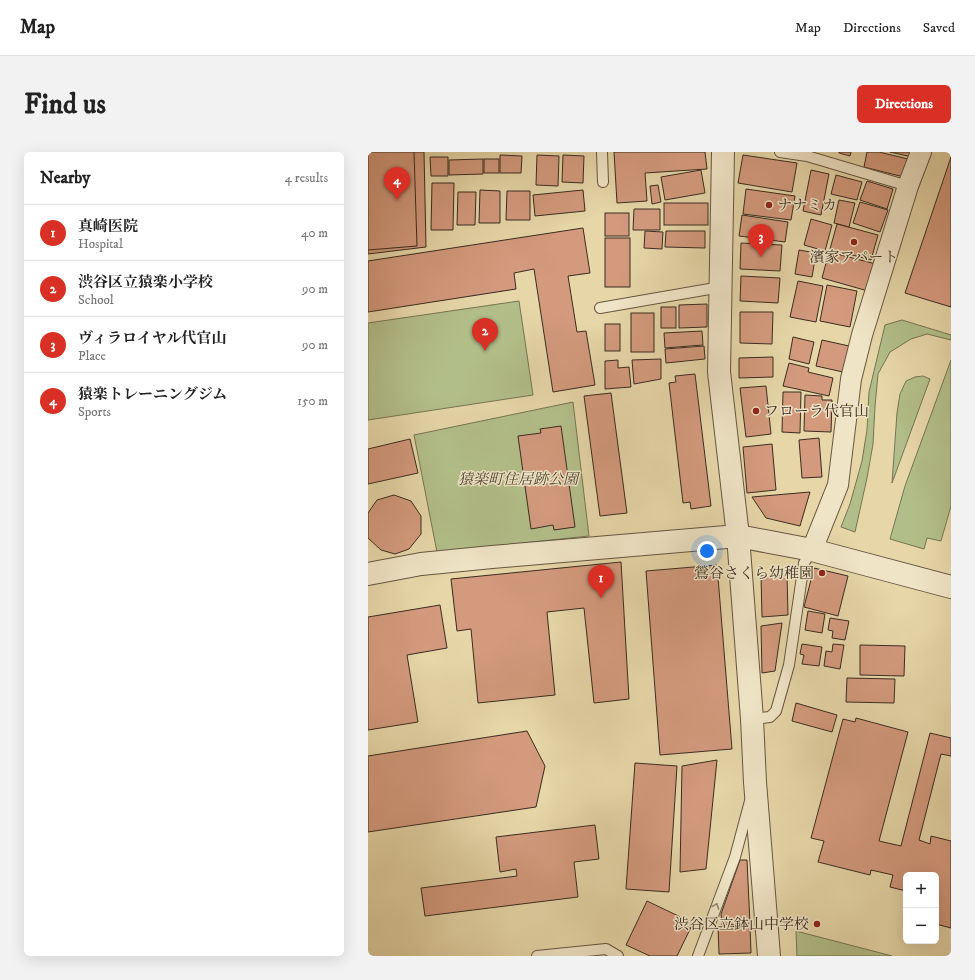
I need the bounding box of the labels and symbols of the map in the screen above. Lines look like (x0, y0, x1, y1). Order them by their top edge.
pin: 4 (384, 167, 410, 200)
place label: ナナミカ (777, 196, 837, 215)
marker: ナナミカ (764, 200, 774, 210)
pin: 3 (748, 224, 774, 257)
marker: 濱家アパート (849, 237, 859, 247)
place label: 濱家アパート (810, 248, 898, 267)
pin: 2 (472, 318, 498, 351)
place label: フローラ代官山 (764, 402, 869, 421)
marker: フローラ代官山 (751, 406, 761, 416)
park label: 猿楽町住居跡公園 (458, 470, 581, 489)
your location (697, 541, 717, 561)
place label: 鶯谷さくら幼稚園 (694, 564, 814, 583)
pin: 1 (588, 565, 614, 598)
marker: 鶯谷さくら幼稚園 (817, 568, 827, 578)
one-way arrow (712, 903, 720, 910)
place label: 渋谷区立鉢山中学校 (674, 915, 809, 934)
marker: 渋谷区立鉢山中学校 (812, 919, 822, 929)

